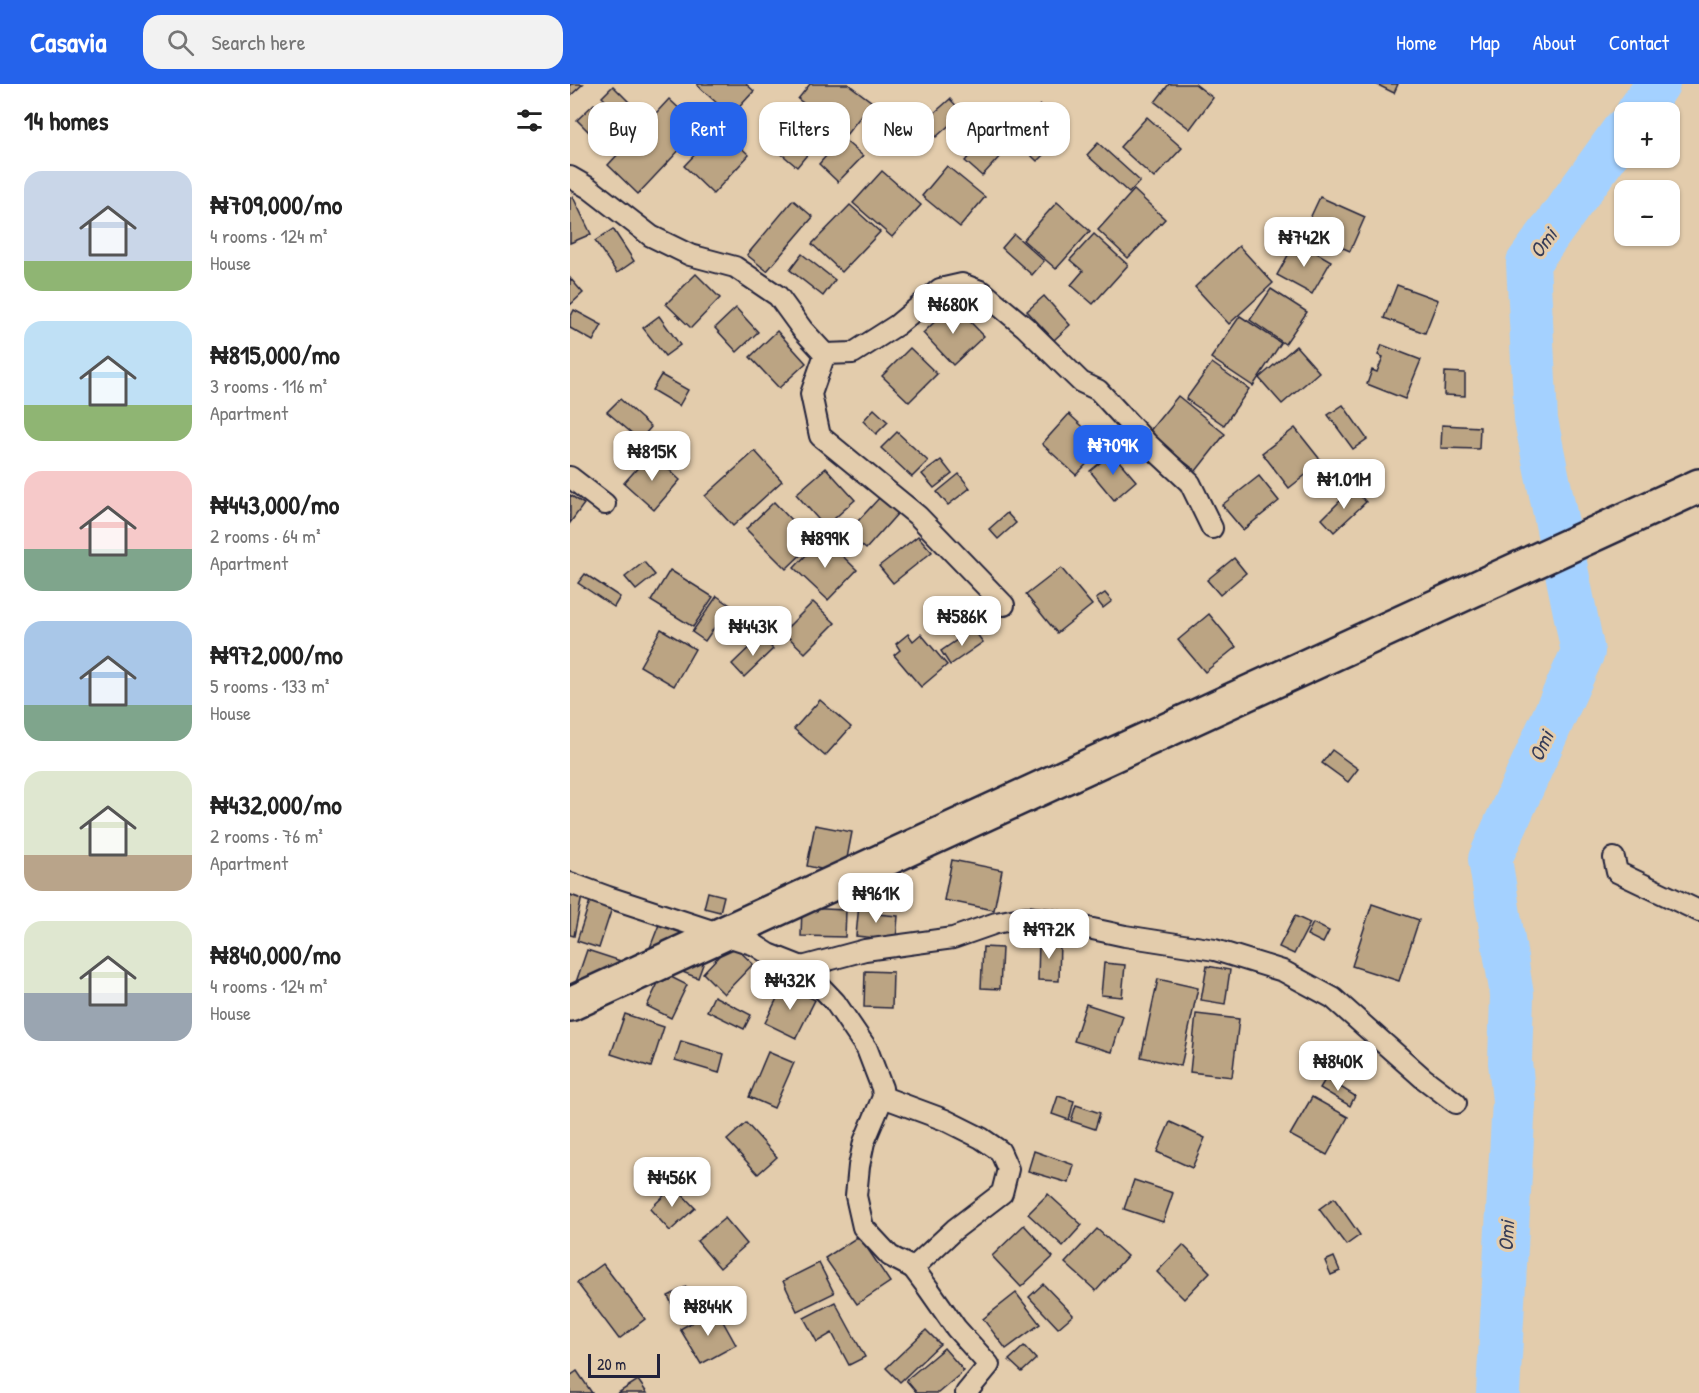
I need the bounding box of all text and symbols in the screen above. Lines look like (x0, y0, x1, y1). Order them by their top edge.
search box (143, 15, 563, 69)
text: Casavia (30, 23, 107, 61)
icon: search (164, 26, 197, 59)
text: Search here (212, 27, 306, 57)
text: Home (1396, 28, 1437, 57)
text: Map (1470, 28, 1500, 57)
text: About (1533, 28, 1576, 57)
text: Contact (1609, 28, 1669, 57)
chip: Buy (588, 102, 658, 156)
chip: Rent (670, 102, 747, 156)
chip: Filters (759, 102, 850, 156)
chip: New (862, 102, 934, 156)
chip: Apartment (946, 102, 1070, 156)
map controls (1614, 102, 1680, 246)
button: + (1614, 102, 1680, 168)
text: 14 homes (24, 103, 109, 138)
icon: filters (513, 104, 546, 137)
button: − (1614, 180, 1680, 246)
text: ₦709,000/mo (210, 187, 342, 222)
icon: home (72, 195, 144, 267)
pin: ₦742K (1262, 217, 1346, 268)
water label: Omi (1522, 220, 1565, 264)
text: 4 rooms · 124 m² (210, 222, 327, 249)
text: ₦742K (1278, 223, 1330, 250)
text: House (210, 249, 251, 276)
pin: ₦680K (911, 284, 995, 335)
text: ₦680K (928, 290, 978, 317)
text: ₦815,000/mo (210, 337, 340, 372)
icon: home (72, 345, 144, 417)
text: 3 rooms · 116 m² (210, 372, 327, 399)
text: Apartment (210, 399, 288, 426)
pin: ₦709K (1071, 425, 1155, 476)
pin: ₦815K (610, 431, 694, 482)
text: ₦709K (1087, 431, 1139, 458)
text: ₦815K (627, 437, 677, 464)
pin: ₦1.01M (1295, 459, 1393, 510)
text: ₦1.01M (1317, 465, 1371, 492)
text: ₦443,000/mo (210, 487, 339, 522)
icon: home (72, 495, 144, 567)
pin: ₦899K (783, 518, 867, 569)
text: 2 rooms · 64 m² (210, 522, 321, 549)
text: ₦899K (801, 524, 849, 551)
text: Apartment (210, 549, 288, 576)
pin: ₦586K (920, 596, 1004, 647)
text: ₦586K (937, 602, 987, 629)
pin: ₦443K (711, 606, 795, 657)
text: ₦443K (729, 612, 777, 639)
text: ₦972,000/mo (210, 637, 343, 672)
icon: home (72, 645, 144, 717)
text: 5 rooms · 133 m² (210, 672, 329, 699)
text: House (210, 699, 251, 726)
water label: Omi (1522, 724, 1561, 766)
text: ₦432,000/mo (210, 787, 342, 822)
icon: home (72, 795, 144, 867)
text: 2 rooms · 76 m² (210, 822, 323, 849)
text: Apartment (210, 849, 288, 876)
pin: ₦961K (834, 873, 918, 924)
text: ₦961K (852, 879, 900, 906)
pin: ₦972K (1007, 909, 1091, 960)
text: ₦972K (1023, 915, 1075, 942)
text: ₦840,000/mo (210, 937, 341, 972)
icon: home (72, 945, 144, 1017)
pin: ₦432K (748, 960, 832, 1011)
text: ₦432K (765, 966, 815, 993)
text: 4 rooms · 124 m² (210, 972, 327, 999)
text: House (210, 999, 251, 1026)
pin: ₦840K (1296, 1041, 1380, 1092)
text: ₦840K (1313, 1047, 1363, 1074)
pin: ₦456K (630, 1157, 714, 1208)
text: ₦456K (648, 1163, 696, 1190)
water label: Omi (1491, 1218, 1521, 1252)
pin: ₦844K (666, 1286, 750, 1337)
text: ₦844K (684, 1292, 732, 1319)
scale bar (588, 1351, 660, 1378)
text: 20 m (597, 1353, 626, 1375)

